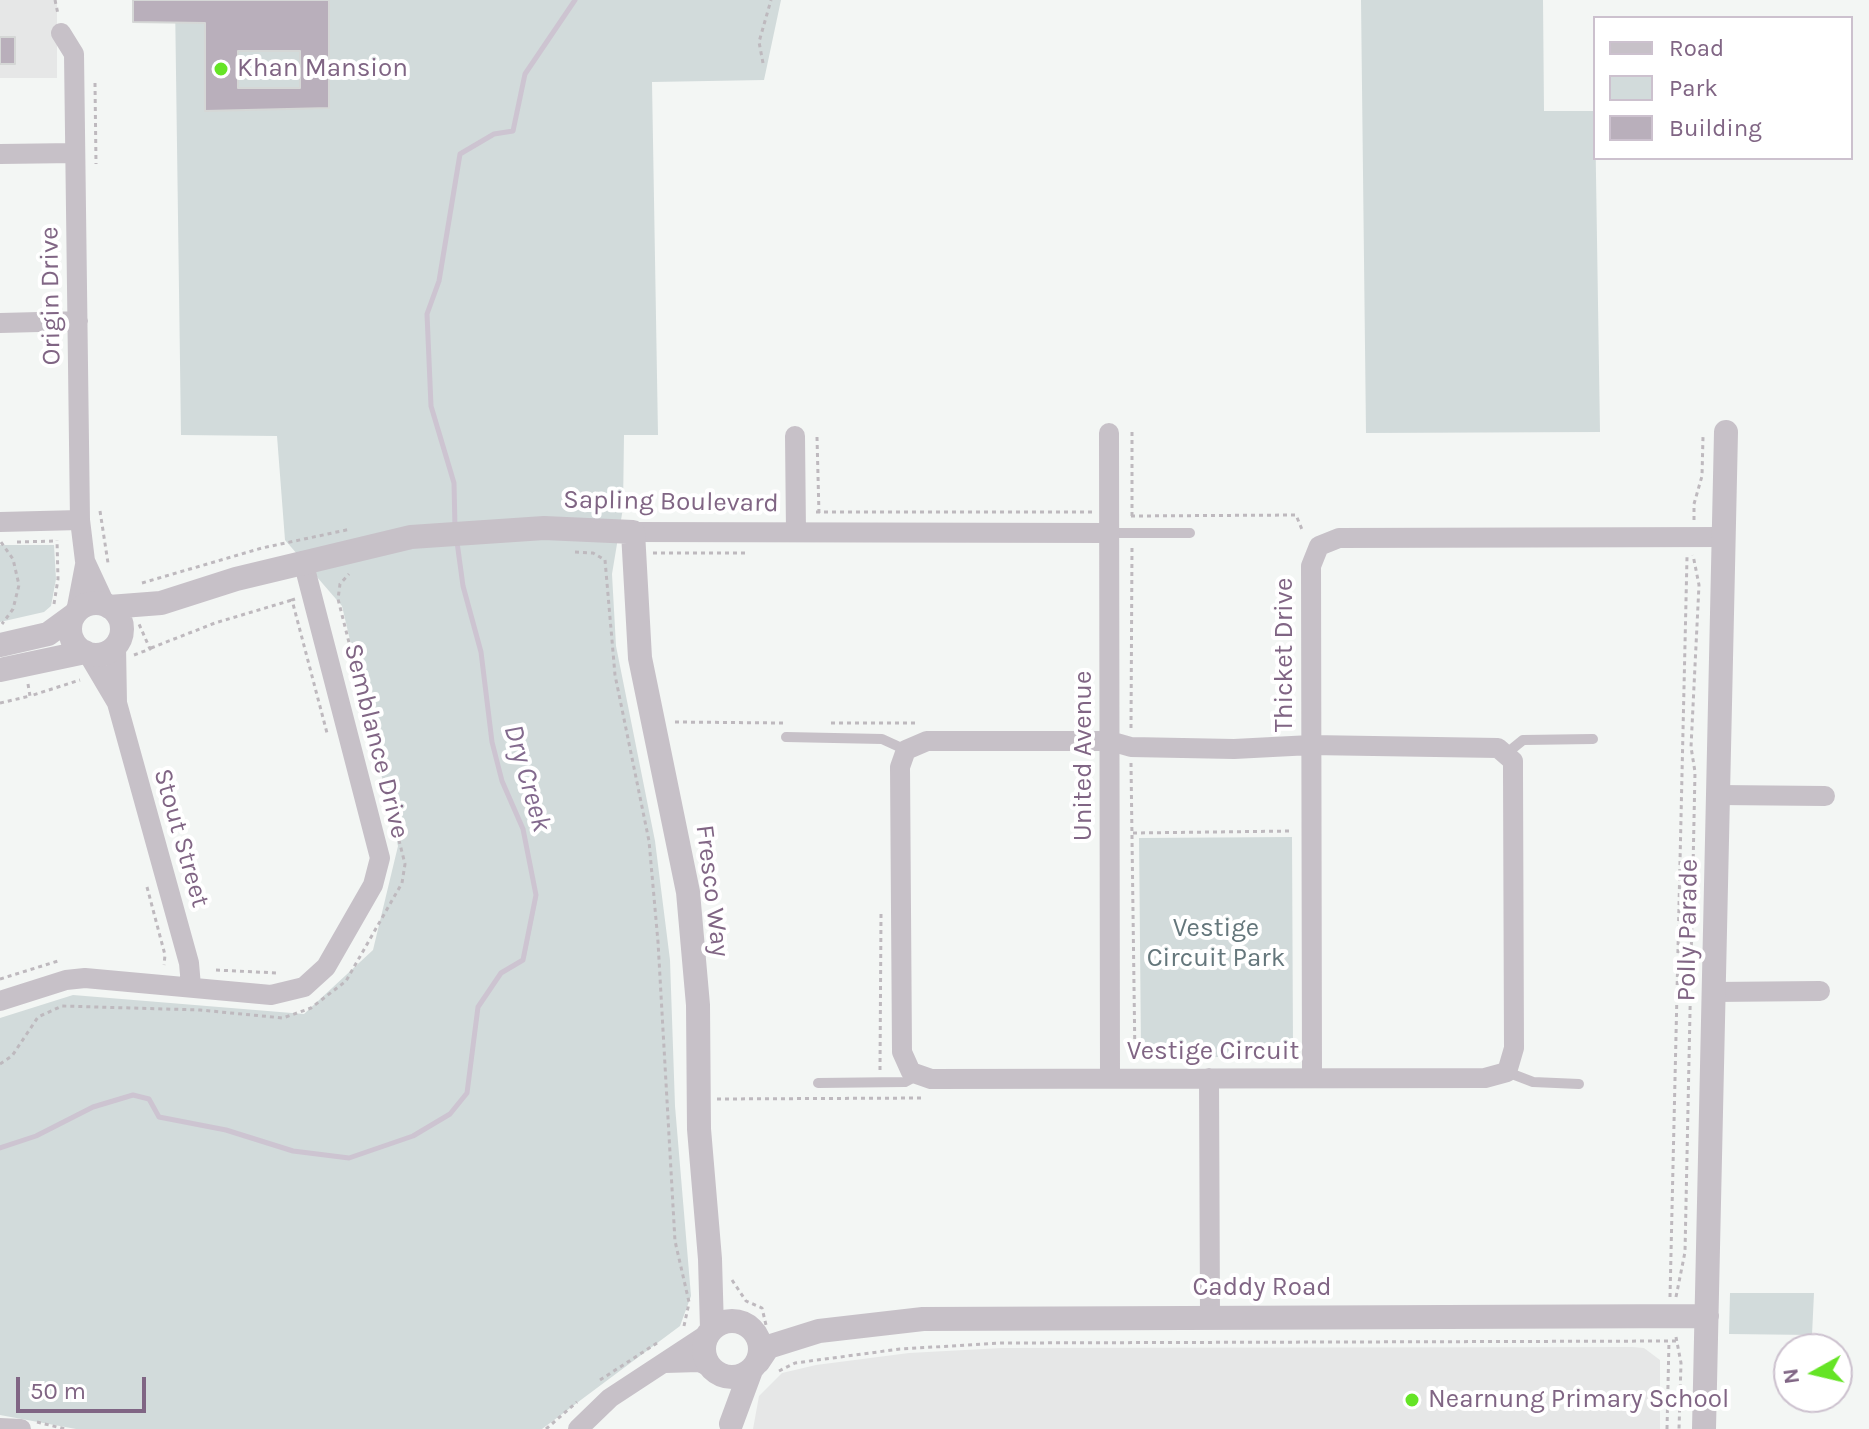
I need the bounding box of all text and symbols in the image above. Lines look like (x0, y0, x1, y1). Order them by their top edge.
legend (1593, 16, 1853, 160)
text: Road (1669, 34, 1724, 62)
place label: Khan Mansion (237, 53, 408, 85)
marker: Khan Mansion (212, 60, 230, 78)
text: Park (1669, 74, 1718, 102)
text: Building (1669, 114, 1762, 142)
street label: Origin Drive (34, 226, 68, 366)
street label: Sapling Boulevard (563, 485, 779, 519)
street label: Thicket Drive (1269, 578, 1301, 732)
street label: Semblance Drive (337, 640, 415, 842)
street label: United Avenue (1068, 671, 1100, 841)
water label: Dry Creek (496, 721, 558, 835)
street label: Stout Street (146, 765, 216, 911)
street label: Fresco Way (688, 823, 736, 959)
street label: Polly Parade (1671, 858, 1705, 1002)
park label: Vestige Circuit Park (1147, 913, 1285, 974)
street label: Vestige Circuit (1127, 1036, 1299, 1068)
street label: Caddy Road (1192, 1272, 1332, 1304)
north arrow (1773, 1333, 1853, 1413)
scale bar (20, 1361, 150, 1411)
text: N (1777, 1366, 1805, 1386)
text: 50 m (30, 1377, 86, 1405)
place label: Nearnung Primary School (1428, 1384, 1729, 1416)
marker: Nearnung Primary School (1403, 1391, 1421, 1409)

